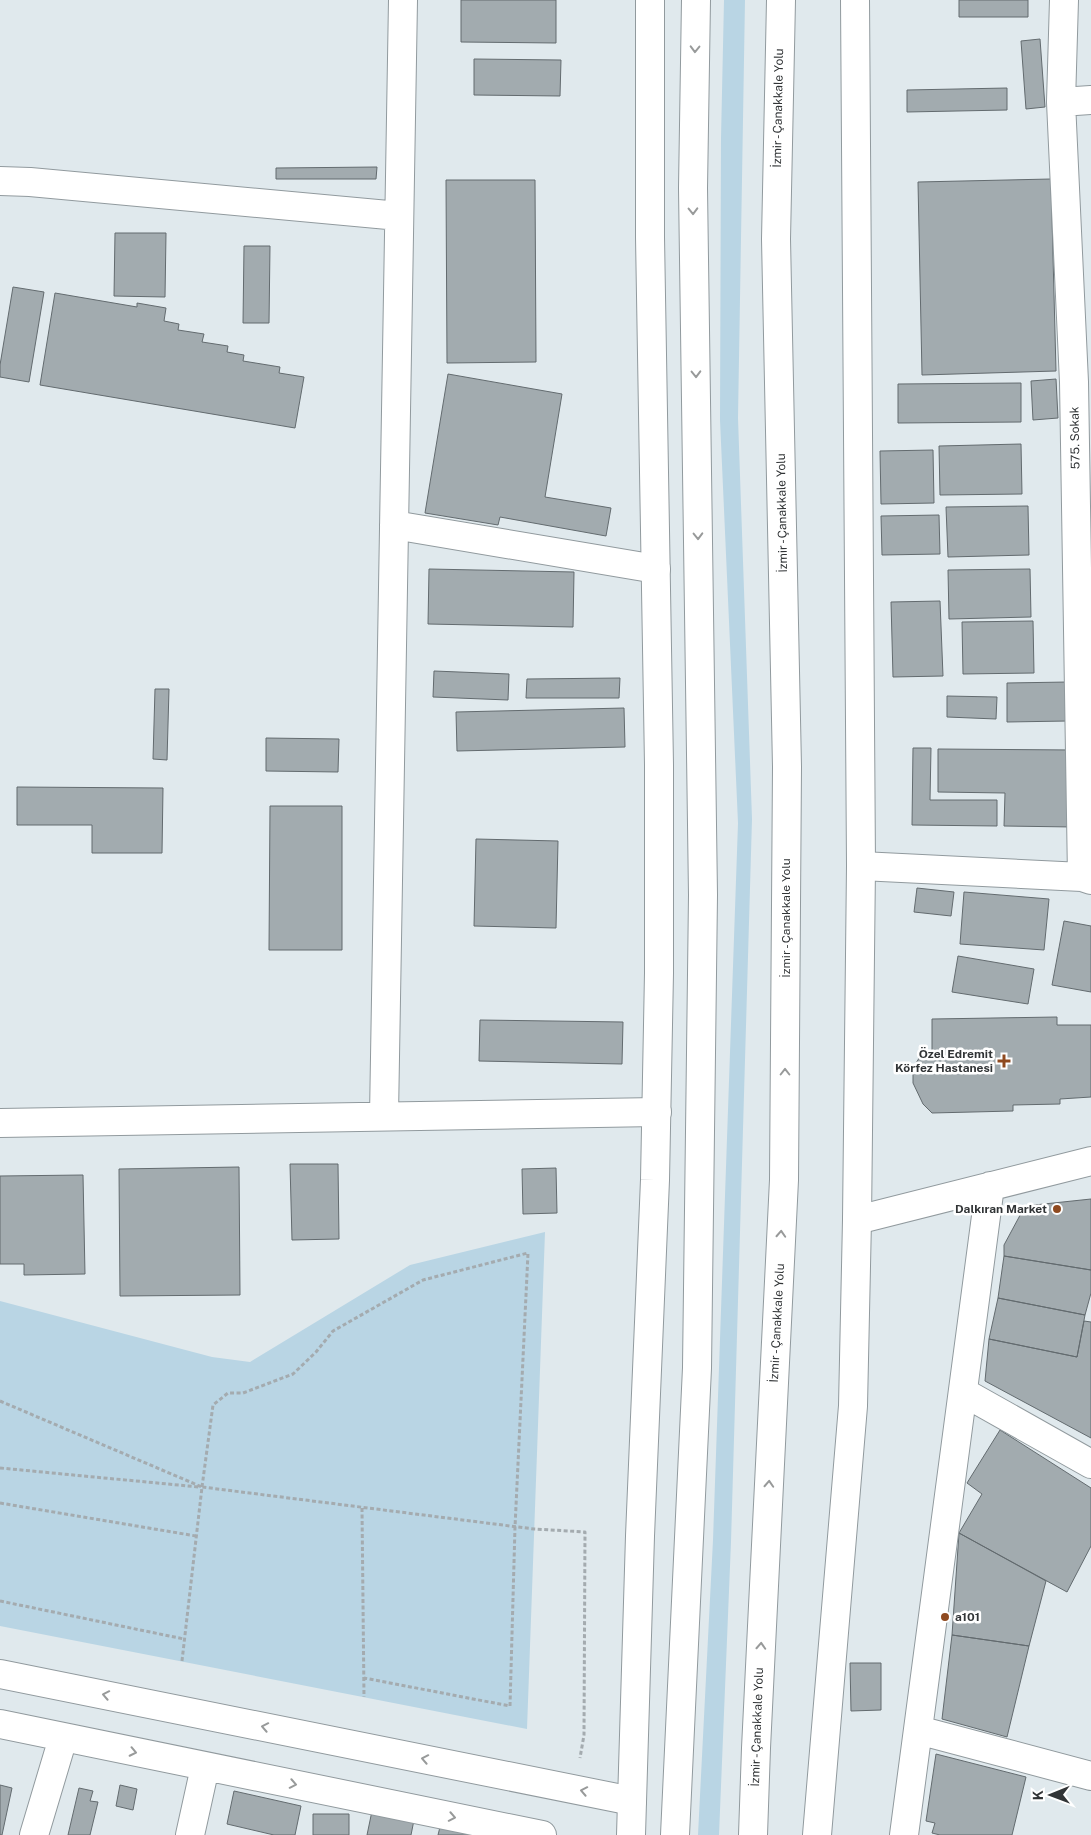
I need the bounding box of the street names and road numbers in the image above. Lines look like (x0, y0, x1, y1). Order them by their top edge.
street label: İzmir - Çanakkale Yolu (770, 48, 786, 168)
street label: 575. Sokak (1067, 406, 1083, 470)
street label: İzmir - Çanakkale Yolu (774, 453, 790, 573)
street label: İzmir - Çanakkale Yolu (779, 858, 793, 978)
street label: İzmir - Çanakkale Yolu (767, 1263, 787, 1383)
street label: İzmir - Çanakkale Yolu (748, 1667, 766, 1787)

